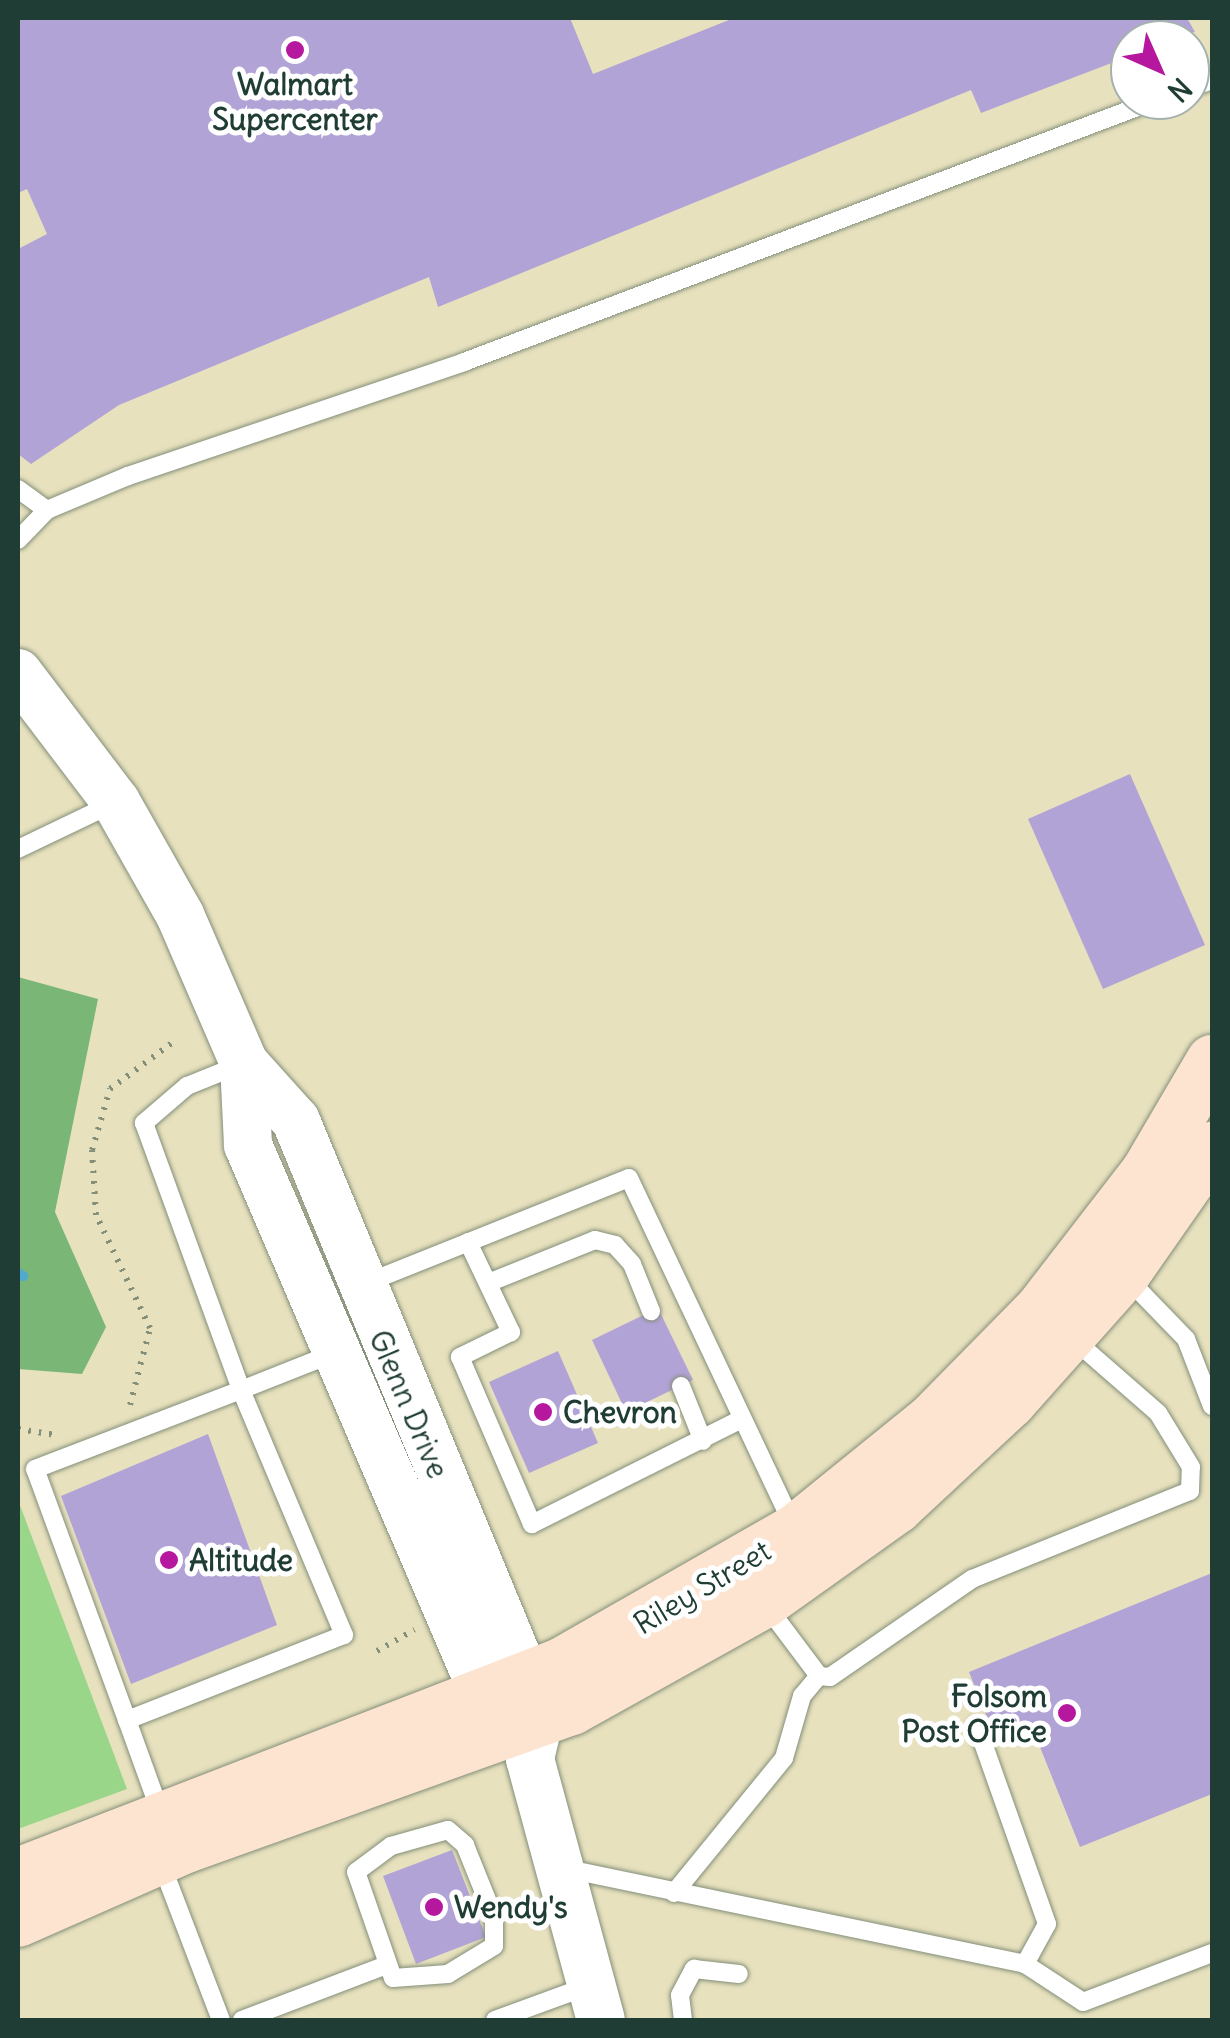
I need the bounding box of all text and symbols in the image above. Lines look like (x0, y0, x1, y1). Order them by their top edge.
north arrow (1110, 20, 1210, 120)
marker: Walmart Supercenter (284, 39, 306, 61)
place label: Walmart Supercenter (212, 66, 378, 136)
text: N (1160, 70, 1199, 109)
street label: Glenn Drive (362, 1325, 456, 1483)
place label: Chevron (563, 1394, 677, 1430)
marker: Chevron (532, 1401, 554, 1423)
street label: Riley Street (627, 1532, 777, 1642)
place label: Altitude (189, 1542, 293, 1578)
marker: Altitude (158, 1549, 180, 1571)
place label: Folsom Post Office (901, 1678, 1047, 1748)
marker: Folsom Post Office (1056, 1702, 1078, 1724)
place label: Wendy's (454, 1889, 568, 1925)
marker: Wendy's (423, 1896, 445, 1918)

